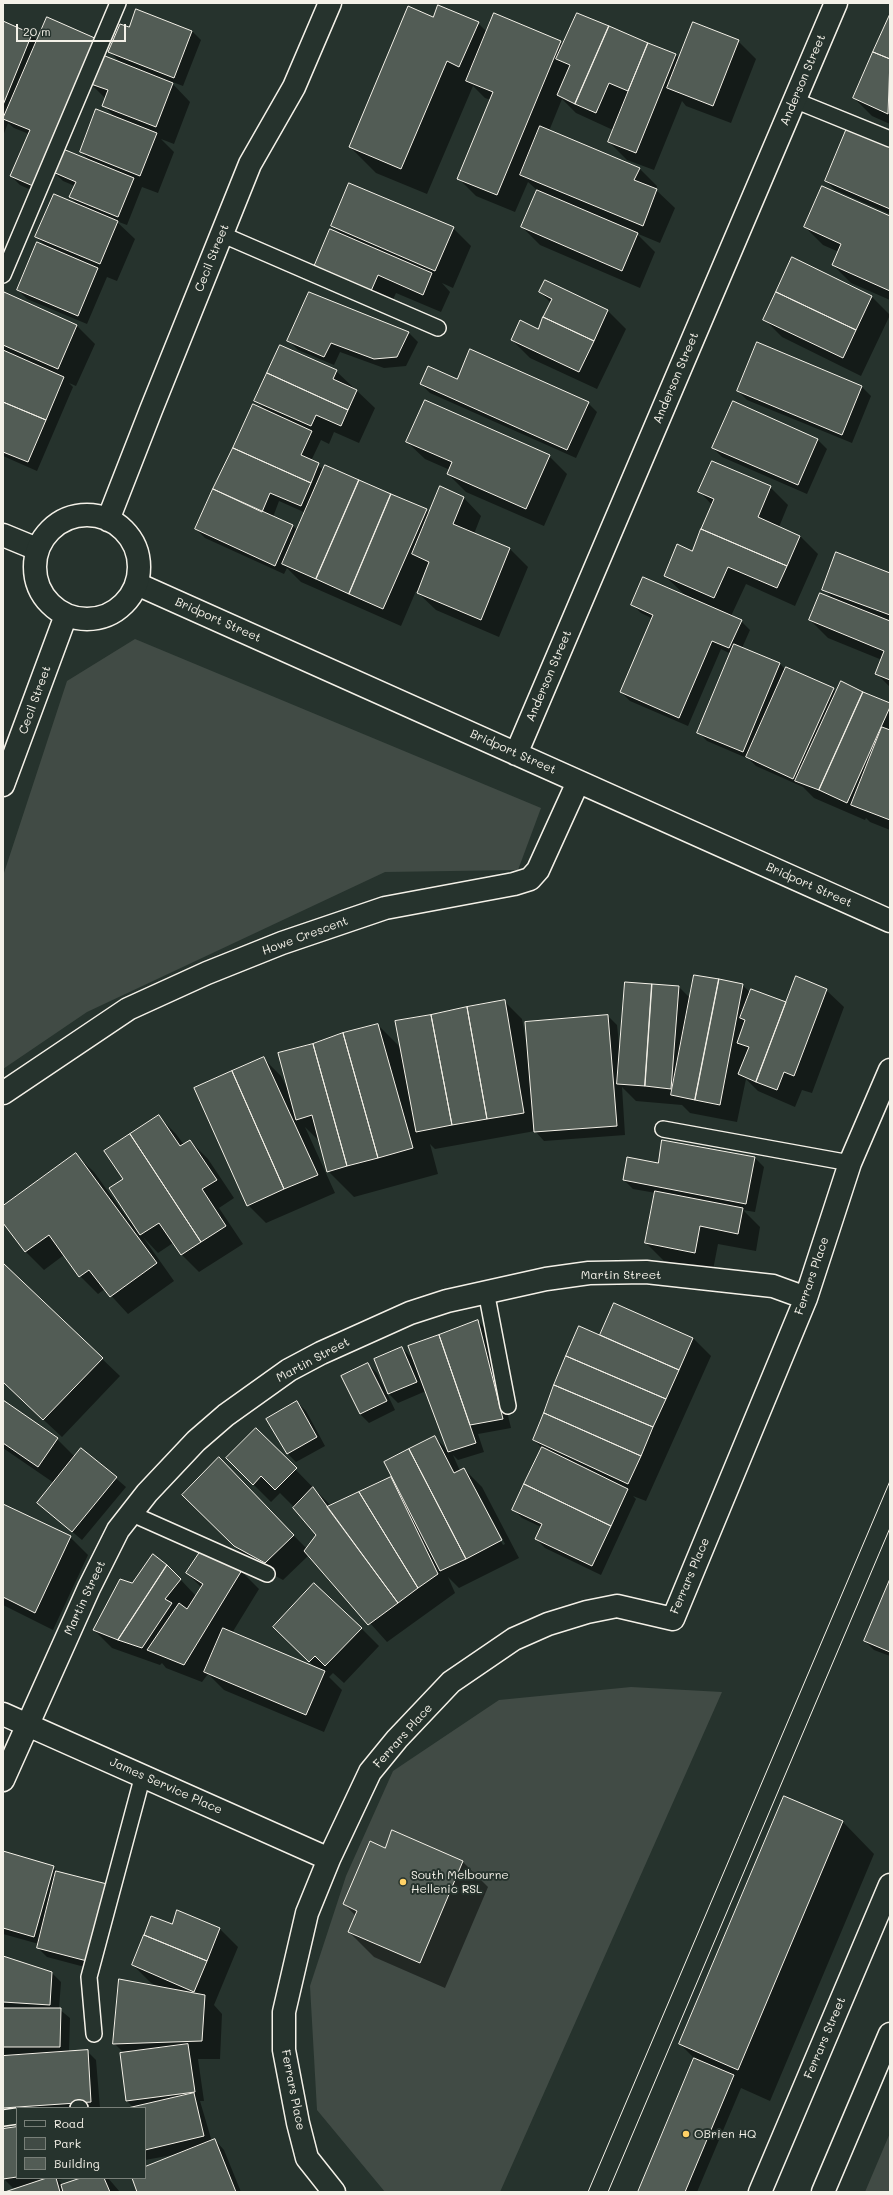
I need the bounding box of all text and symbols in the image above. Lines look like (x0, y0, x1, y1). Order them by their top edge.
scale bar (18, 16, 128, 42)
text: 20 m (23, 23, 51, 39)
street label: Anderson Street (777, 32, 829, 128)
street label: Cecil Street (192, 222, 232, 294)
street label: Anderson Street (650, 330, 702, 426)
street label: Bridport Street (173, 595, 263, 645)
street label: Anderson Street (523, 628, 575, 724)
street label: Cecil Street (16, 664, 54, 736)
street label: Bridport Street (468, 727, 558, 777)
street label: Bridport Street (764, 860, 854, 910)
street label: Howe Crescent (260, 914, 350, 958)
street label: Ferrars Place (792, 1235, 832, 1317)
street label: Martin Street (581, 1268, 661, 1282)
street label: Martin Street (274, 1335, 352, 1385)
street label: Ferrars Place (667, 1536, 713, 1616)
street label: Martin Street (61, 1558, 109, 1638)
street label: Ferrars Place (370, 1701, 436, 1771)
street label: James Service Place (108, 1755, 224, 1817)
place label: South Melbourne Hellenic RSL (411, 1868, 509, 1896)
marker: South Melbourne Hellenic RSL (398, 1877, 408, 1887)
street label: Ferrars Street (801, 1995, 849, 2081)
street label: Ferrars Place (278, 2049, 308, 2131)
legend (16, 2107, 146, 2179)
text: Road (54, 2115, 84, 2131)
place label: OBrien HQ (694, 2127, 756, 2141)
marker: OBrien HQ (681, 2129, 691, 2139)
text: Park (54, 2135, 81, 2151)
text: Building (54, 2155, 100, 2171)

